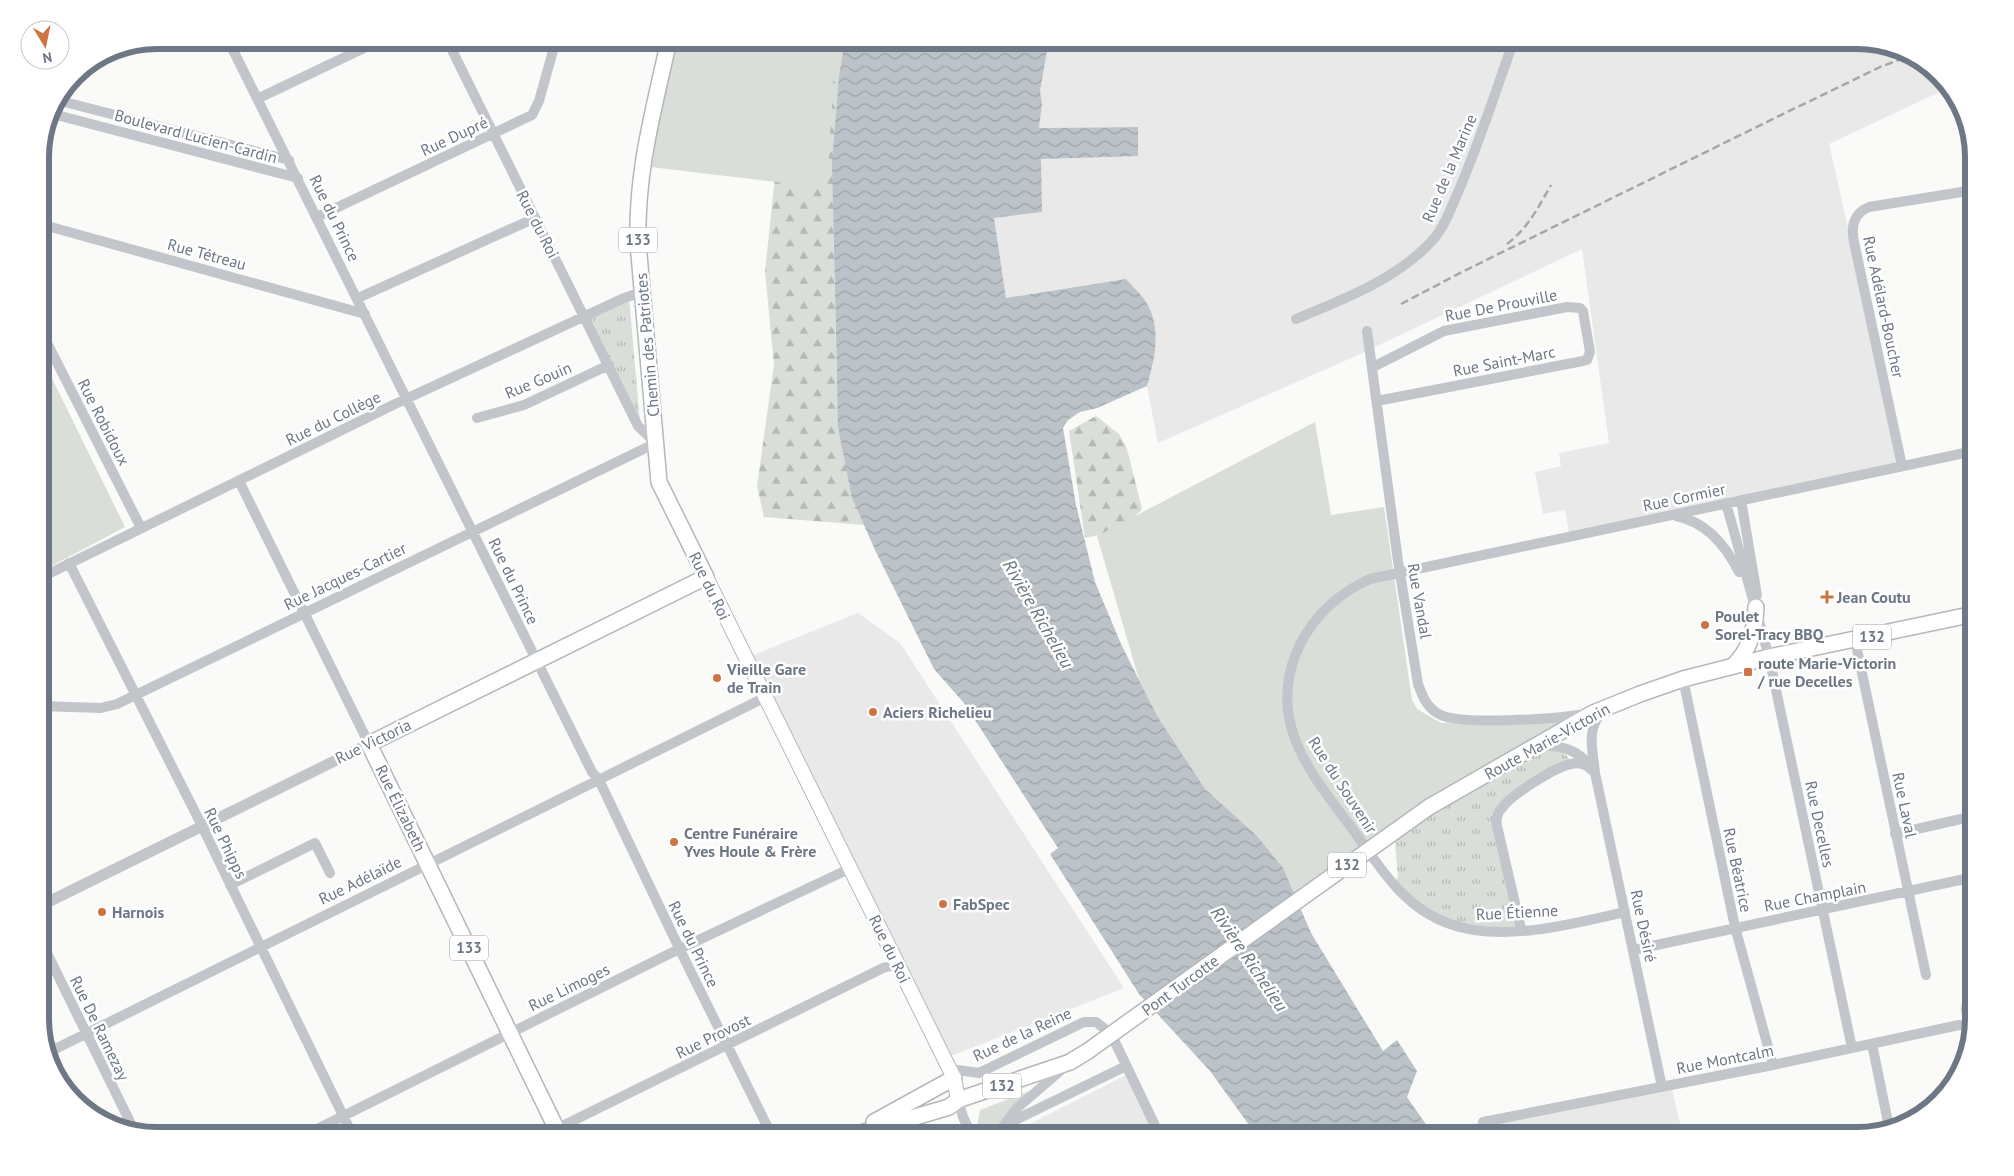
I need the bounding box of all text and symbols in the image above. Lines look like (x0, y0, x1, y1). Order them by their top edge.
north arrow (20, 20, 70, 70)
text: N (41, 48, 53, 67)
street label: Boulevard Lucien-Cardin (112, 105, 280, 167)
street label: Rue de la Marine (1417, 111, 1481, 225)
street label: Rue Dupré (417, 112, 491, 160)
street label: Rue du Prince (305, 171, 365, 265)
street label: Rue du Roi (512, 187, 564, 261)
road number: 133 (619, 228, 657, 252)
street label: Rue Tétreau (165, 234, 249, 274)
street label: Rue Adélard-Boucher (1859, 234, 1909, 380)
street label: Chemin des Patriotes (631, 272, 663, 418)
street label: Rue De Prouville (1443, 284, 1559, 326)
street label: Rue Saint-Marc (1451, 341, 1557, 381)
street label: Rue Gouin (502, 357, 574, 403)
street label: Rue Robidoux (74, 375, 134, 469)
street label: Rue du Collège (282, 386, 384, 450)
street label: Rue Cormier (1641, 478, 1728, 515)
street label: Rue du Prince (484, 534, 544, 628)
street label: Rue Jacques-Cartier (281, 537, 410, 614)
street label: Rue du Roi (685, 549, 735, 623)
water label: Rivière Richelieu (998, 555, 1079, 672)
street label: Rue Vandal (1404, 562, 1437, 641)
place label: Jean Coutu (1836, 587, 1911, 607)
marker: Jean Coutu (1821, 591, 1833, 603)
place label: Poulet Sorel-Tracy BBQ (1715, 606, 1825, 644)
marker: Poulet Sorel-Tracy BBQ (1699, 619, 1711, 631)
road number: 132 (1853, 624, 1891, 650)
place label: route Marie-Victorin / rue Decelles (1757, 653, 1896, 691)
place label: Vieille Gare de Train (726, 659, 806, 697)
marker: route Marie-Victorin / rue Decelles (1742, 666, 1754, 678)
marker: Vieille Gare de Train (711, 672, 723, 684)
street label: Route Marie-Victorin (1481, 698, 1613, 784)
place label: Aciers Richelieu (883, 702, 992, 722)
marker: Aciers Richelieu (867, 706, 879, 718)
street label: Rue Victoria (332, 714, 414, 768)
street label: Rue du Souvenir (1304, 733, 1382, 838)
street label: Rue Élizabeth (371, 761, 431, 855)
street label: Rue Laval (1888, 770, 1922, 840)
street label: Rue Decelles (1801, 779, 1839, 869)
street label: Rue Phipps (200, 804, 252, 882)
place label: Centre Funéraire Yves Houle & Frère (683, 823, 816, 861)
street label: Rue Béatrice (1719, 826, 1757, 914)
marker: Centre Funéraire Yves Houle & Frère (668, 836, 680, 848)
street label: Rue Adélaïde (315, 851, 405, 909)
road number: 132 (1328, 852, 1366, 878)
street label: Rue Champlain (1762, 876, 1868, 916)
street label: Rue Désiré (1627, 888, 1661, 964)
place label: FabSpec (953, 894, 1010, 914)
street label: Rue du Prince (664, 897, 724, 991)
marker: FabSpec (937, 898, 949, 910)
street label: Rue Étienne (1475, 900, 1559, 924)
place label: Harnois (112, 902, 165, 922)
water label: Rivière Richelieu (1206, 902, 1293, 1016)
marker: Harnois (96, 906, 108, 918)
street label: Rue du Roi (865, 912, 915, 986)
road number: 133 (450, 936, 488, 960)
street label: Pont Turcotte (1138, 950, 1222, 1020)
street label: Rue Limoges (525, 959, 613, 1015)
street label: Rue De Ramezay (66, 972, 134, 1084)
street label: Rue de la Reine (970, 1002, 1074, 1066)
street label: Rue Provost (672, 1009, 754, 1063)
street label: Rue Montcalm (1675, 1040, 1775, 1078)
road number: 132 (983, 1074, 1021, 1098)

